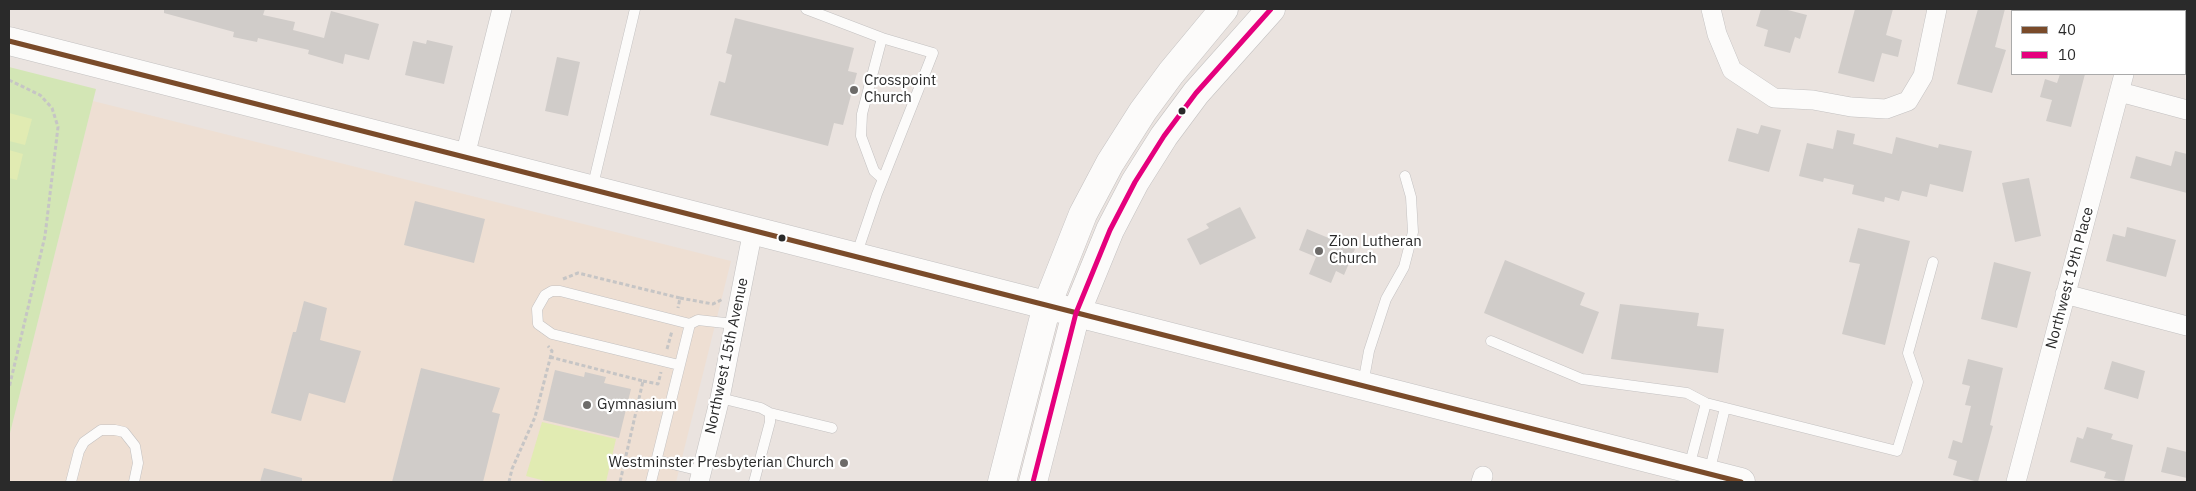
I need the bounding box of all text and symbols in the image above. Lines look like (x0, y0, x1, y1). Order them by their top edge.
legend (2011, 10, 2186, 75)
text: 40 (2058, 20, 2076, 39)
text: 10 (2058, 45, 2076, 64)
place label: Crosspoint Church (864, 72, 936, 107)
marker: Crosspoint Church (848, 84, 860, 96)
unlabelled marker (1177, 106, 1187, 116)
street label: Northwest 19th Place (2042, 205, 2098, 351)
unlabelled marker (777, 233, 787, 243)
place label: Zion Lutheran Church (1329, 233, 1422, 268)
marker: Zion Lutheran Church (1313, 245, 1325, 257)
street label: Northwest 15th Avenue (702, 276, 752, 436)
place label: Gymnasium (597, 396, 677, 414)
marker: Gymnasium (581, 399, 593, 411)
place label: Westminster Presbyterian Church (608, 454, 834, 472)
marker: Westminster Presbyterian Church (838, 457, 850, 469)

